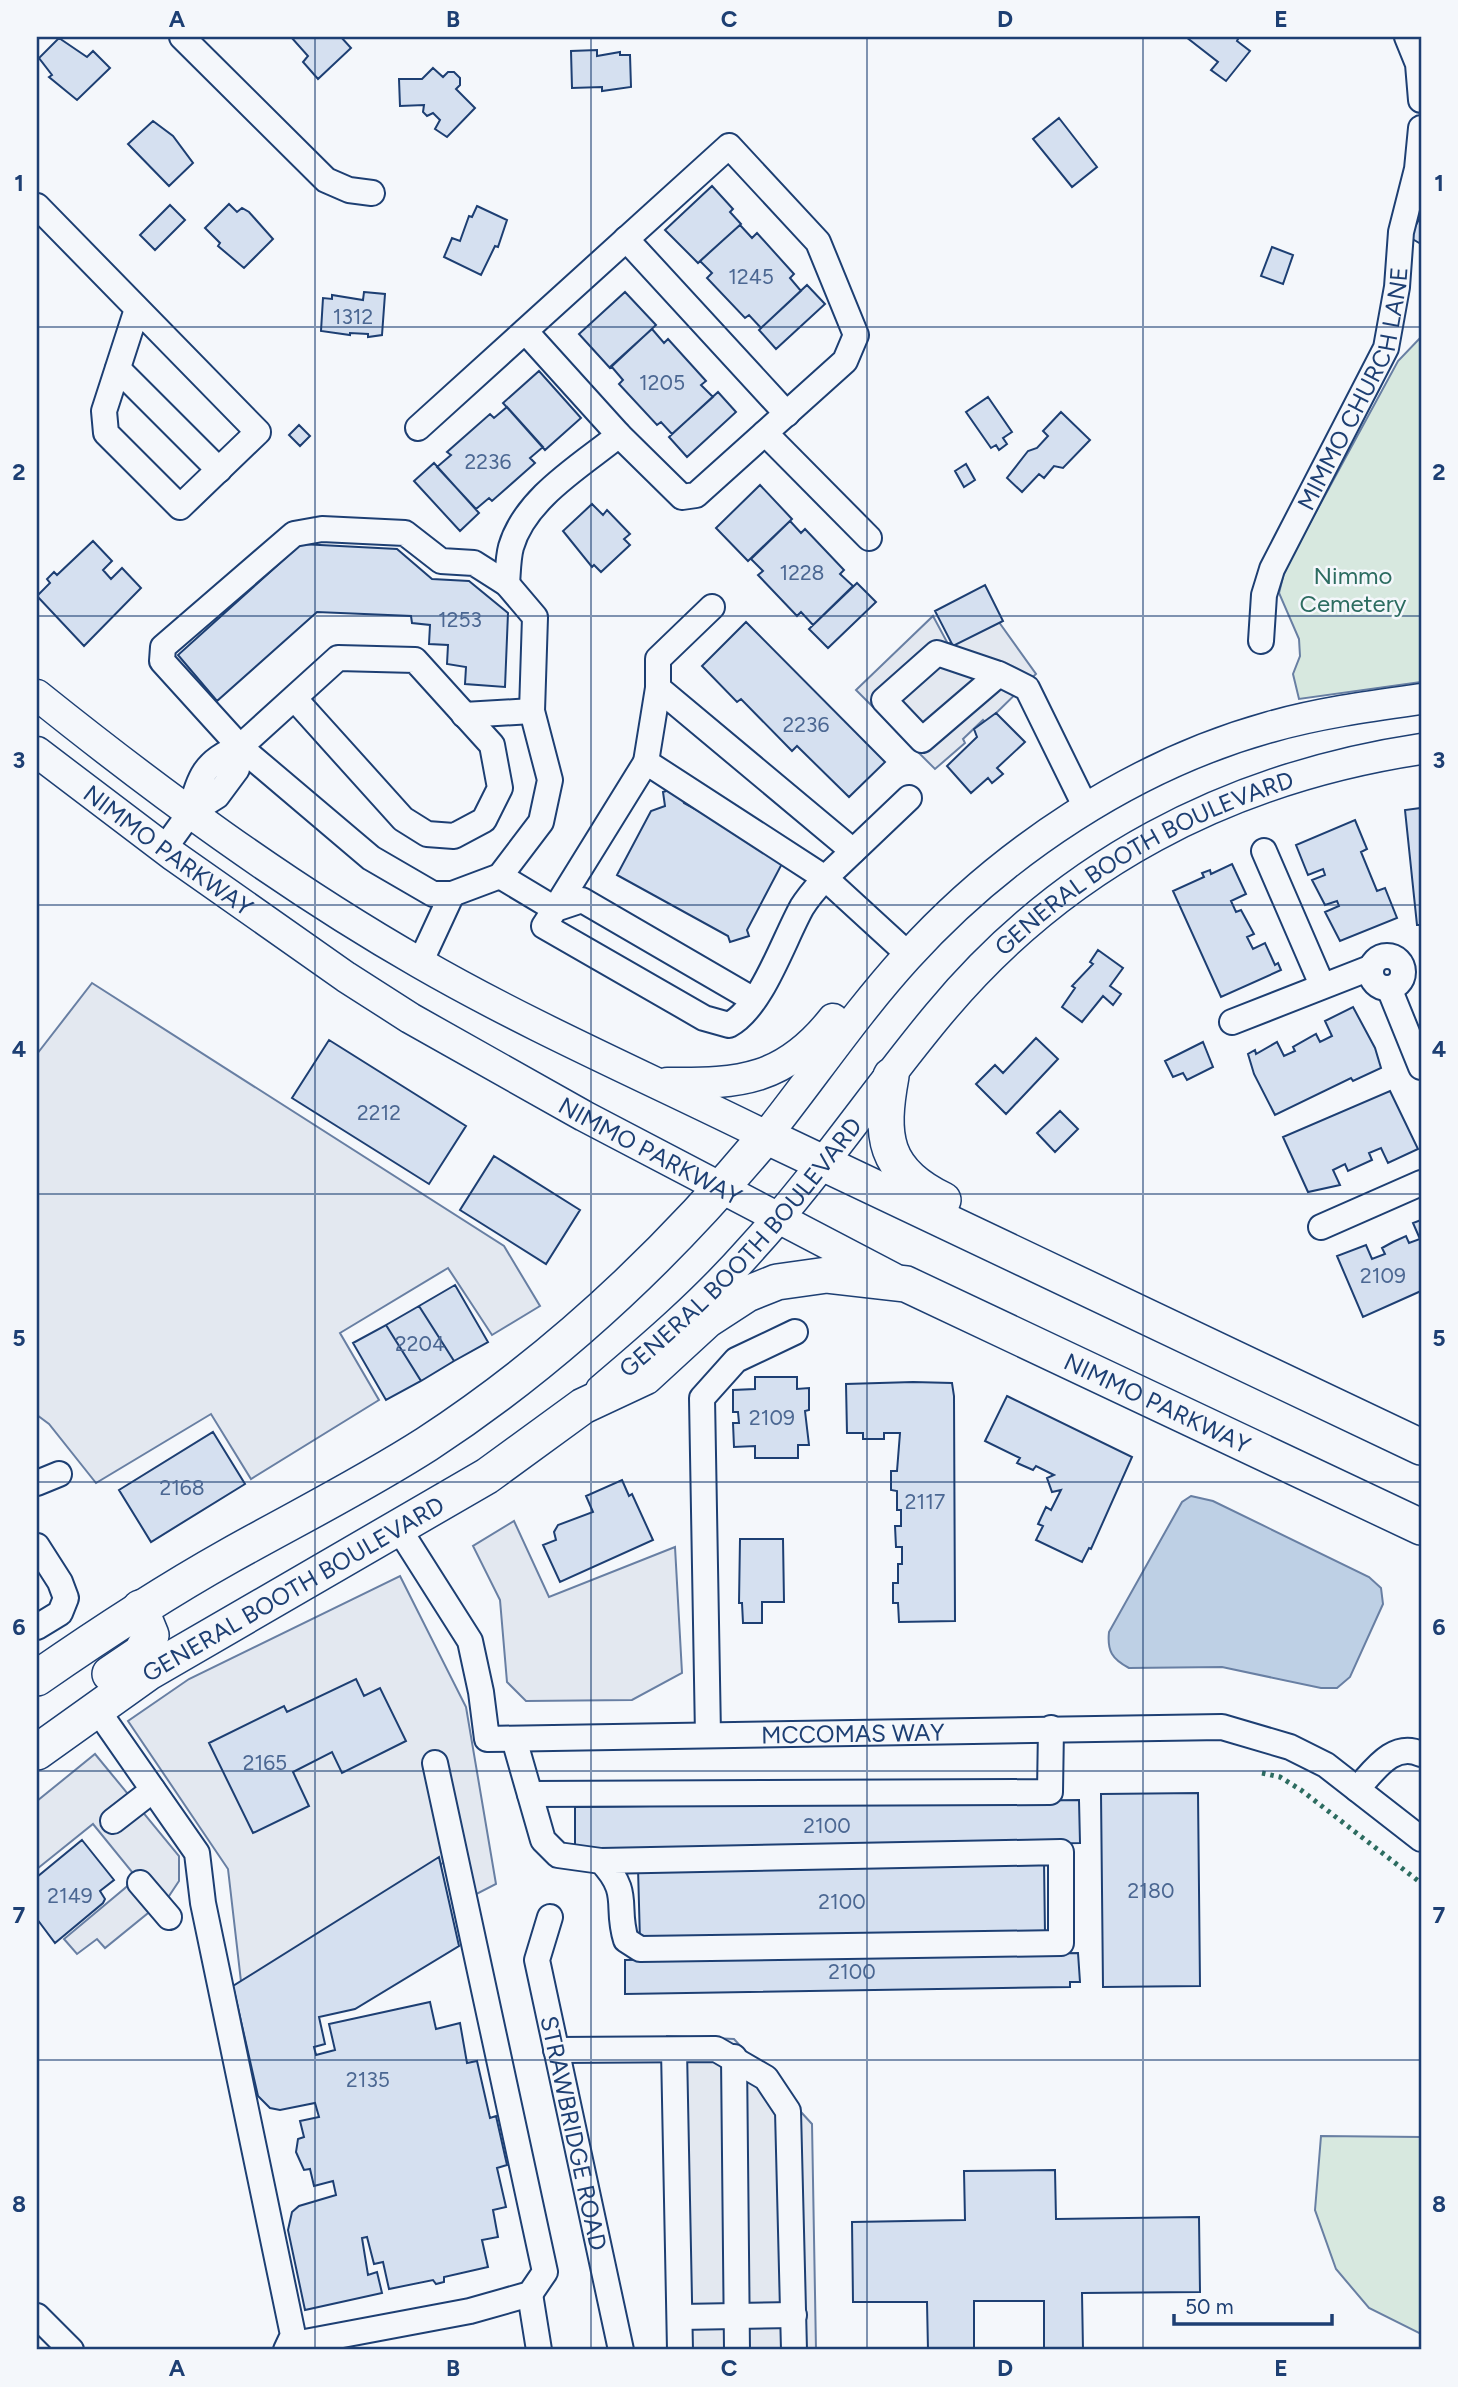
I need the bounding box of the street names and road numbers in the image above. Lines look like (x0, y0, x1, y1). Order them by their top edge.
street label: MIMMO CHURCH LANE (1291, 266, 1413, 515)
street label: GENERAL BOOTH BOULEVARD (988, 764, 1297, 961)
street label: NIMMO PARKWAY (78, 778, 259, 922)
street label: NIMMO PARKWAY (554, 1090, 747, 1211)
street label: GENERAL BOOTH BOULEVARD (613, 1111, 867, 1383)
street label: NIMMO PARKWAY (1060, 1346, 1256, 1459)
street label: GENERAL BOOTH BOULEVARD (137, 1490, 449, 1687)
street label: MCCOMAS WAY (761, 1717, 945, 1749)
street label: STRAWBRIDGE ROAD (535, 2013, 614, 2253)

